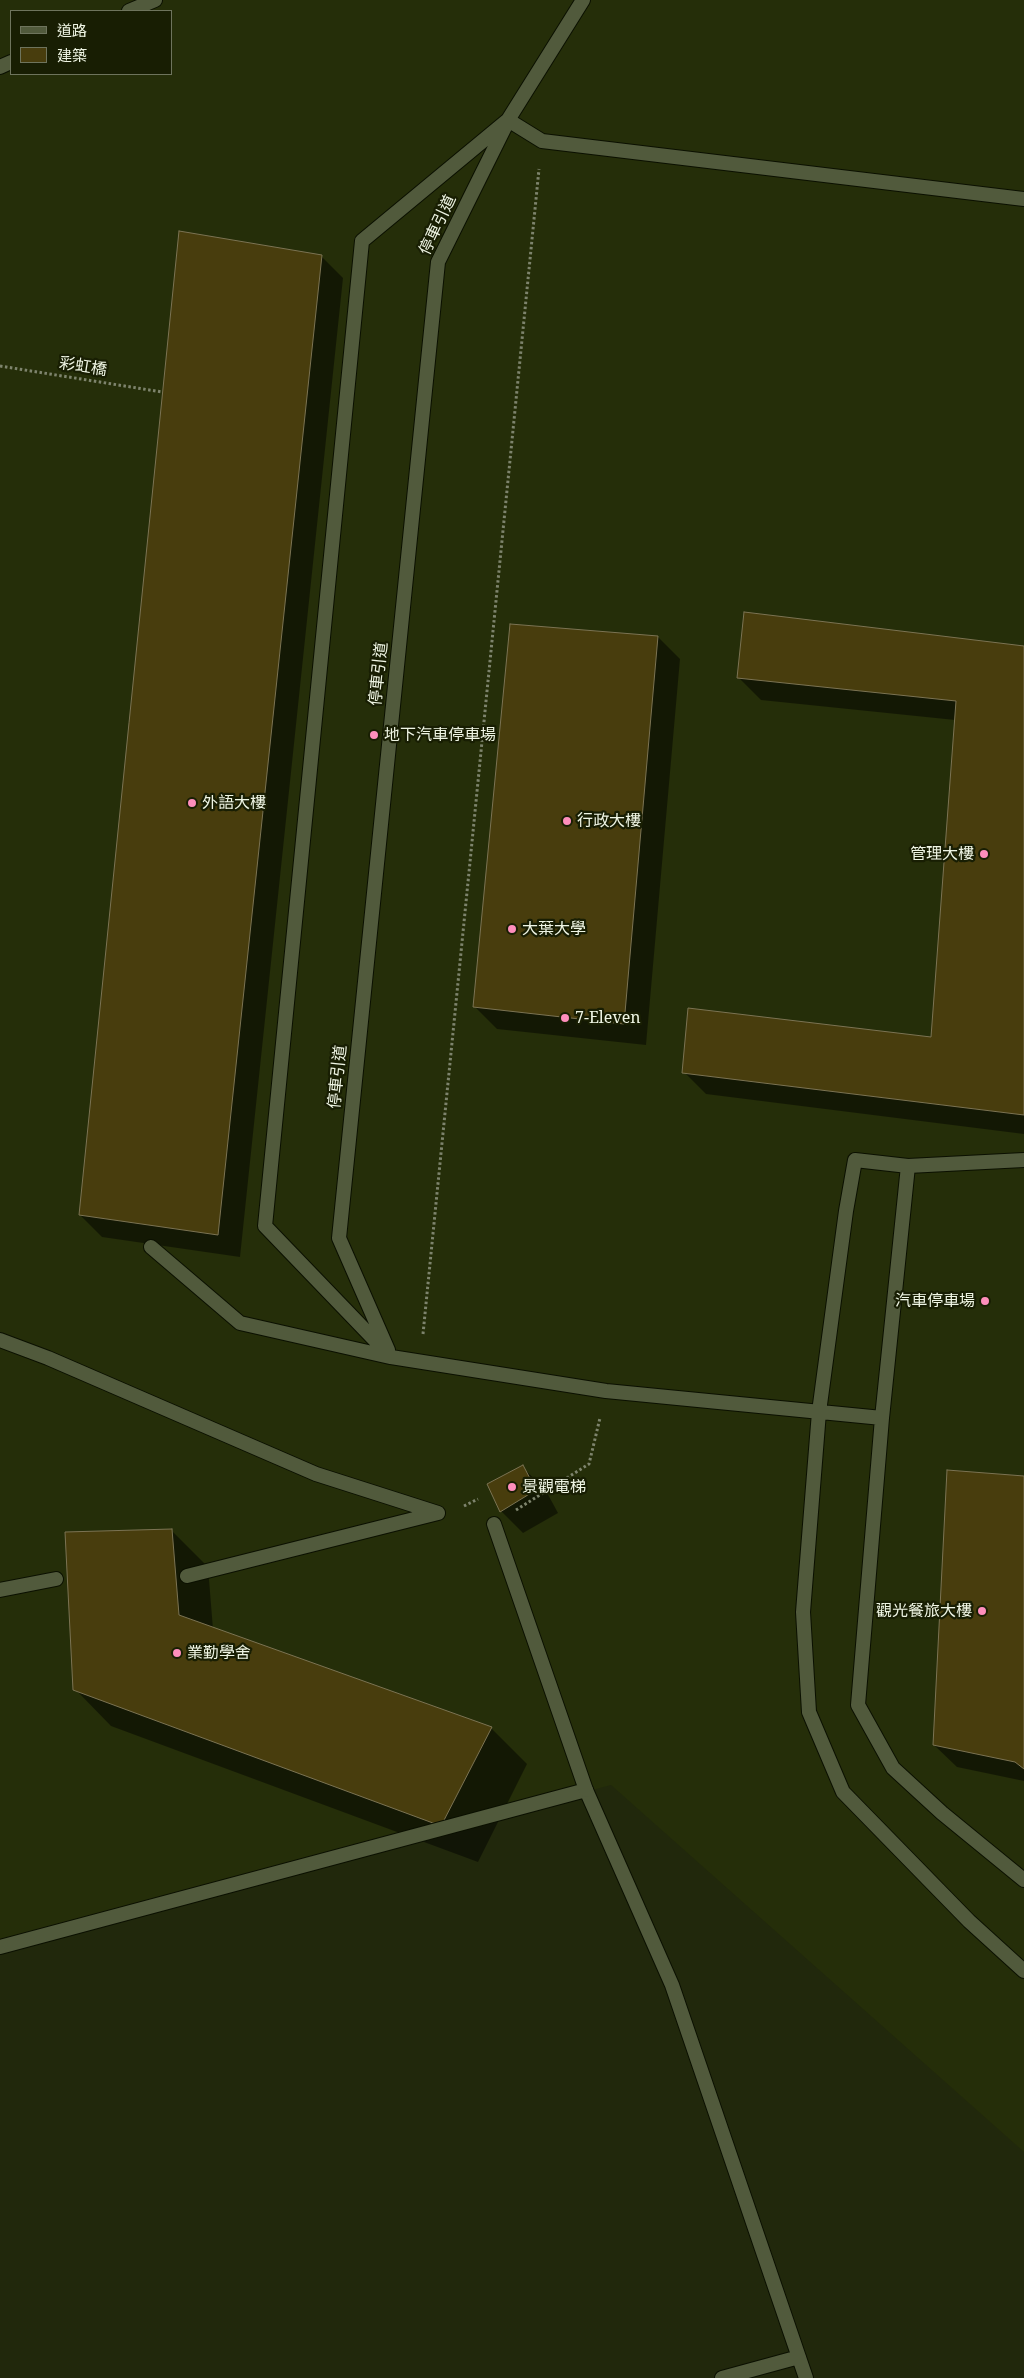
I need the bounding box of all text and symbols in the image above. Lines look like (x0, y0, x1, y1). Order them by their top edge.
legend (10, 10, 172, 75)
text: 道路 (57, 20, 87, 40)
text: 建築 (57, 45, 87, 65)
street label: 停車引道 (416, 192, 460, 258)
street label: 彩虹橋 (58, 354, 108, 380)
street label: 停車引道 (366, 641, 392, 707)
place label: 地下汽車停車場 (384, 725, 496, 745)
marker: 地下汽車停車場 (368, 729, 380, 741)
place label: 外語大樓 (202, 793, 266, 813)
marker: 外語大樓 (186, 797, 198, 809)
place label: 行政大樓 (577, 811, 641, 831)
marker: 行政大樓 (561, 815, 573, 827)
place label: 管理大樓 (910, 844, 974, 864)
marker: 管理大樓 (978, 848, 990, 860)
place label: 大葉大學 (522, 919, 586, 939)
marker: 大葉大學 (506, 923, 518, 935)
place label: 7-Eleven (575, 1008, 641, 1028)
marker: 7-Eleven (559, 1012, 571, 1024)
street label: 停車引道 (325, 1044, 351, 1110)
place label: 汽車停車場 (895, 1291, 975, 1311)
marker: 汽車停車場 (979, 1295, 991, 1307)
place label: 景觀電梯 (522, 1477, 586, 1497)
marker: 景觀電梯 (506, 1481, 518, 1493)
place label: 觀光餐旅大樓 (876, 1601, 972, 1621)
marker: 觀光餐旅大樓 (976, 1605, 988, 1617)
place label: 業勤學舍 (187, 1643, 251, 1663)
marker: 業勤學舍 (171, 1647, 183, 1659)

